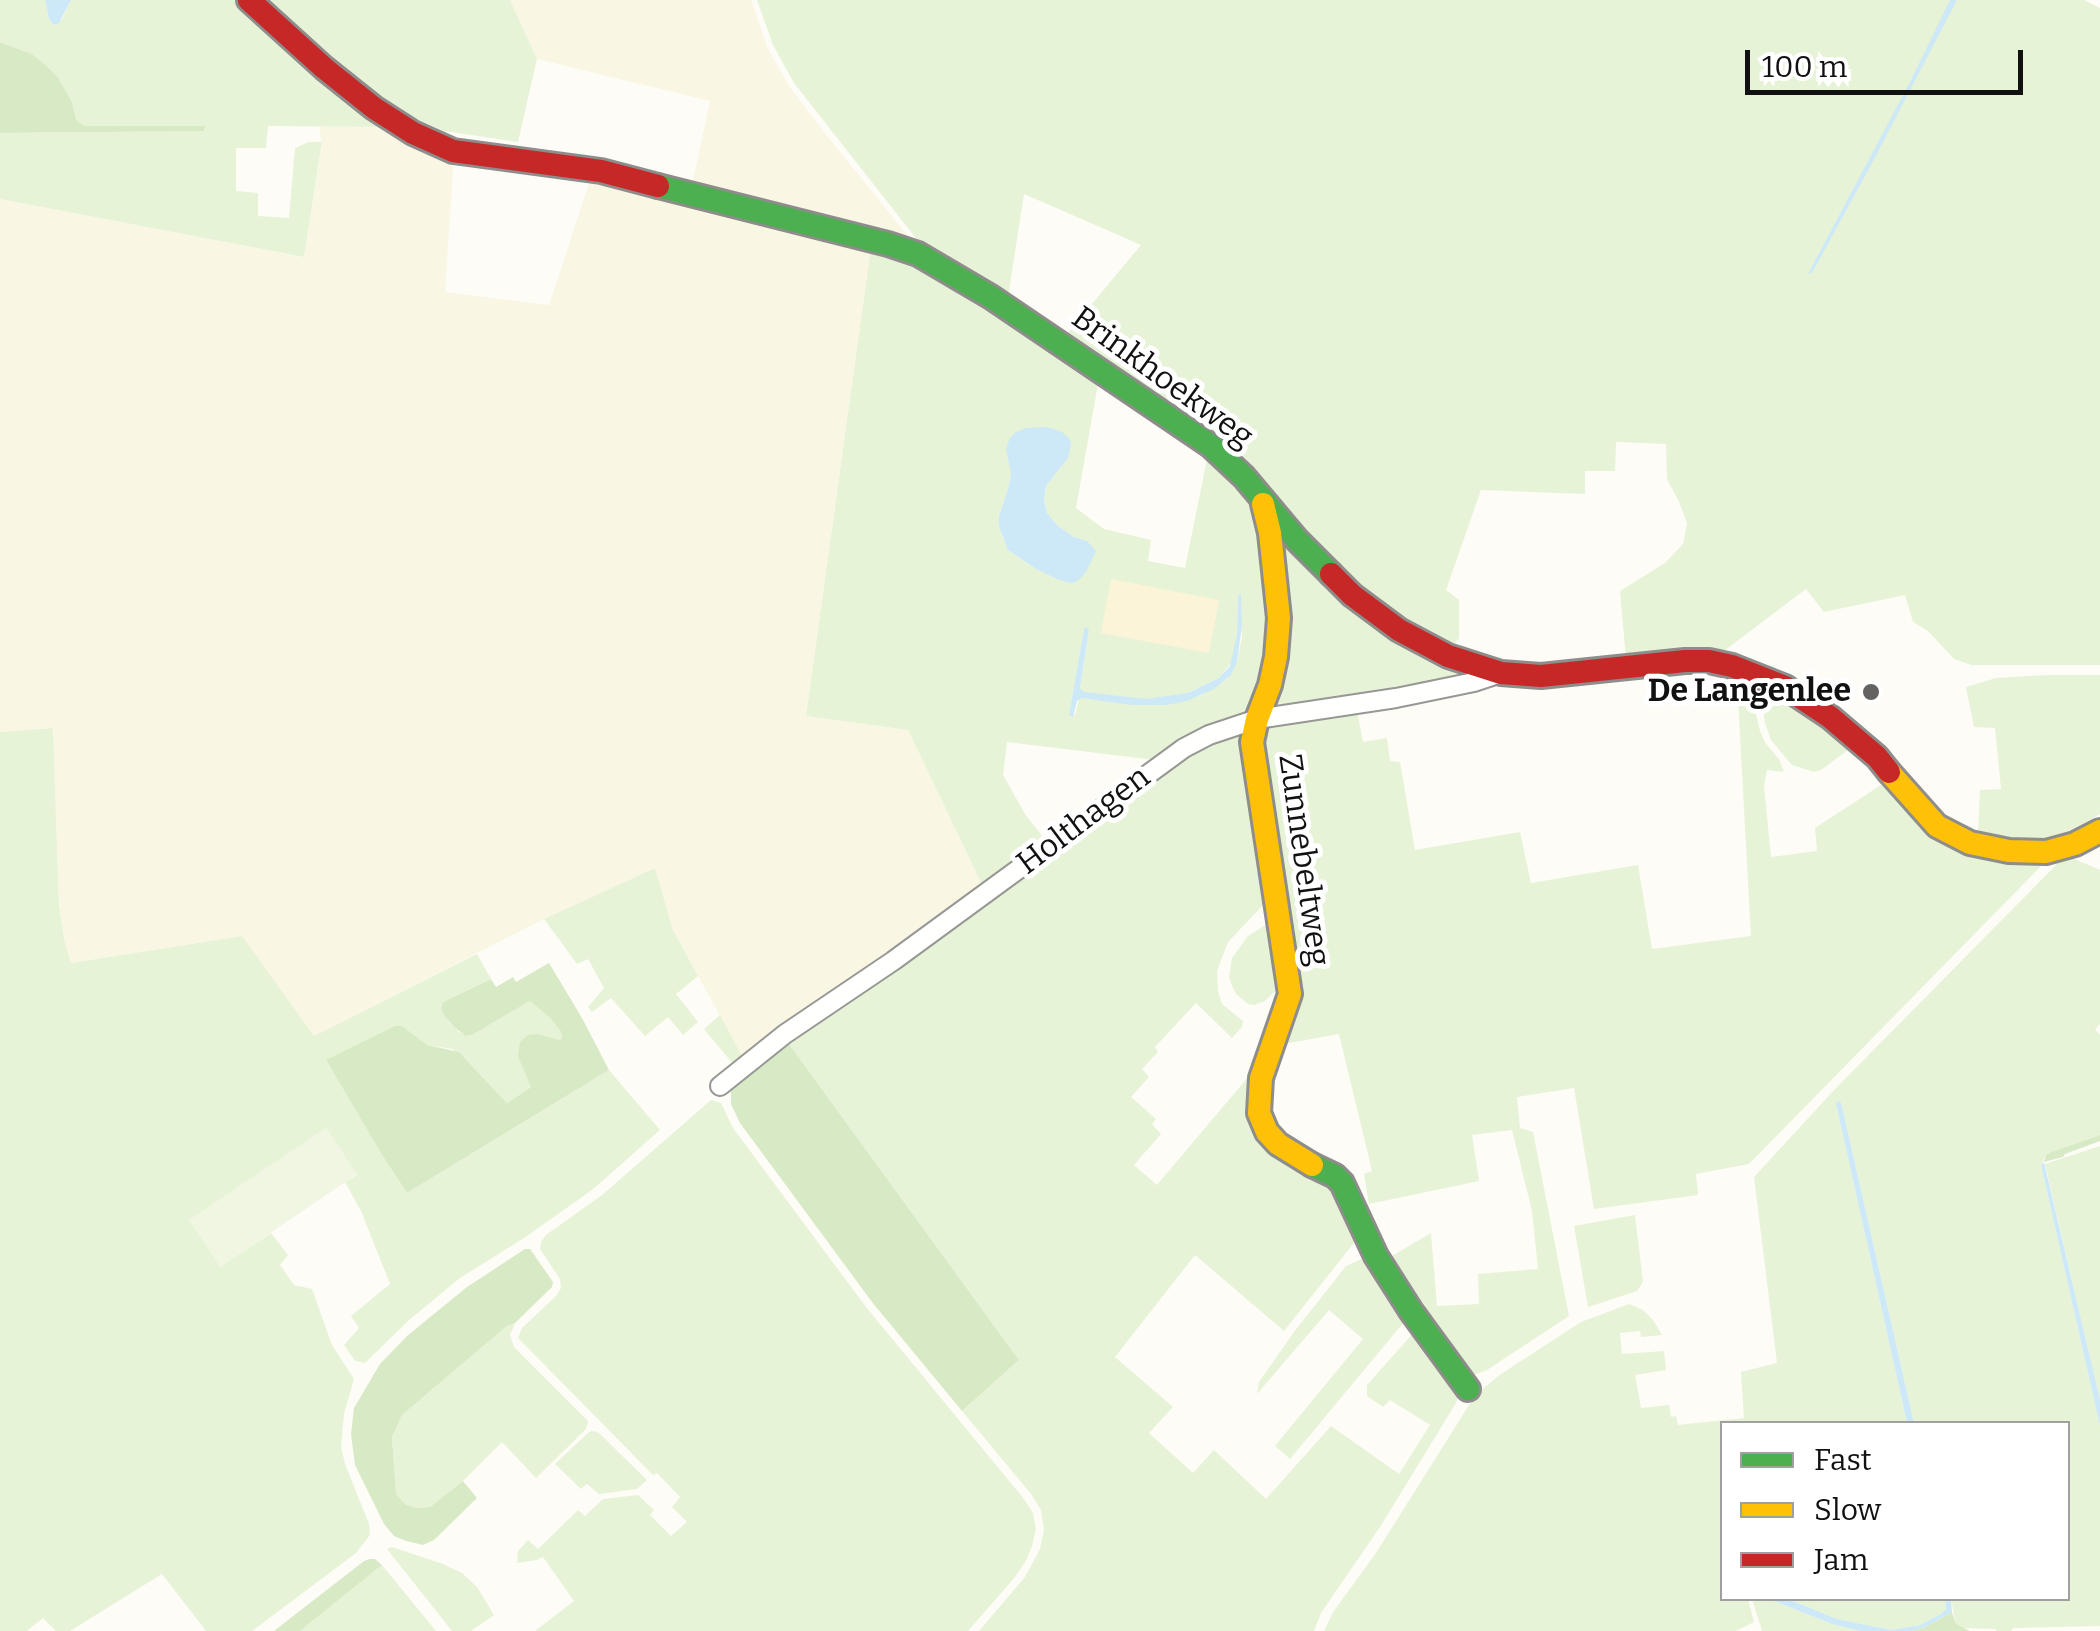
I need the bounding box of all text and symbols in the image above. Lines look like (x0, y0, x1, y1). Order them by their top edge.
scale bar (1750, 30, 2028, 92)
text: 100 m (1762, 49, 1847, 85)
street label: Brinkhoekweg (1064, 299, 1260, 457)
place label: De Langenlee (1648, 673, 1851, 711)
marker: De Langenlee (1860, 681, 1882, 703)
street label: Zunnebeltweg (1269, 751, 1337, 969)
street label: Holthagen (1010, 759, 1158, 883)
legend (1720, 1421, 2070, 1601)
text: Fast (1814, 1442, 1872, 1478)
text: Slow (1814, 1492, 1881, 1528)
text: Jam (1814, 1542, 1868, 1578)

